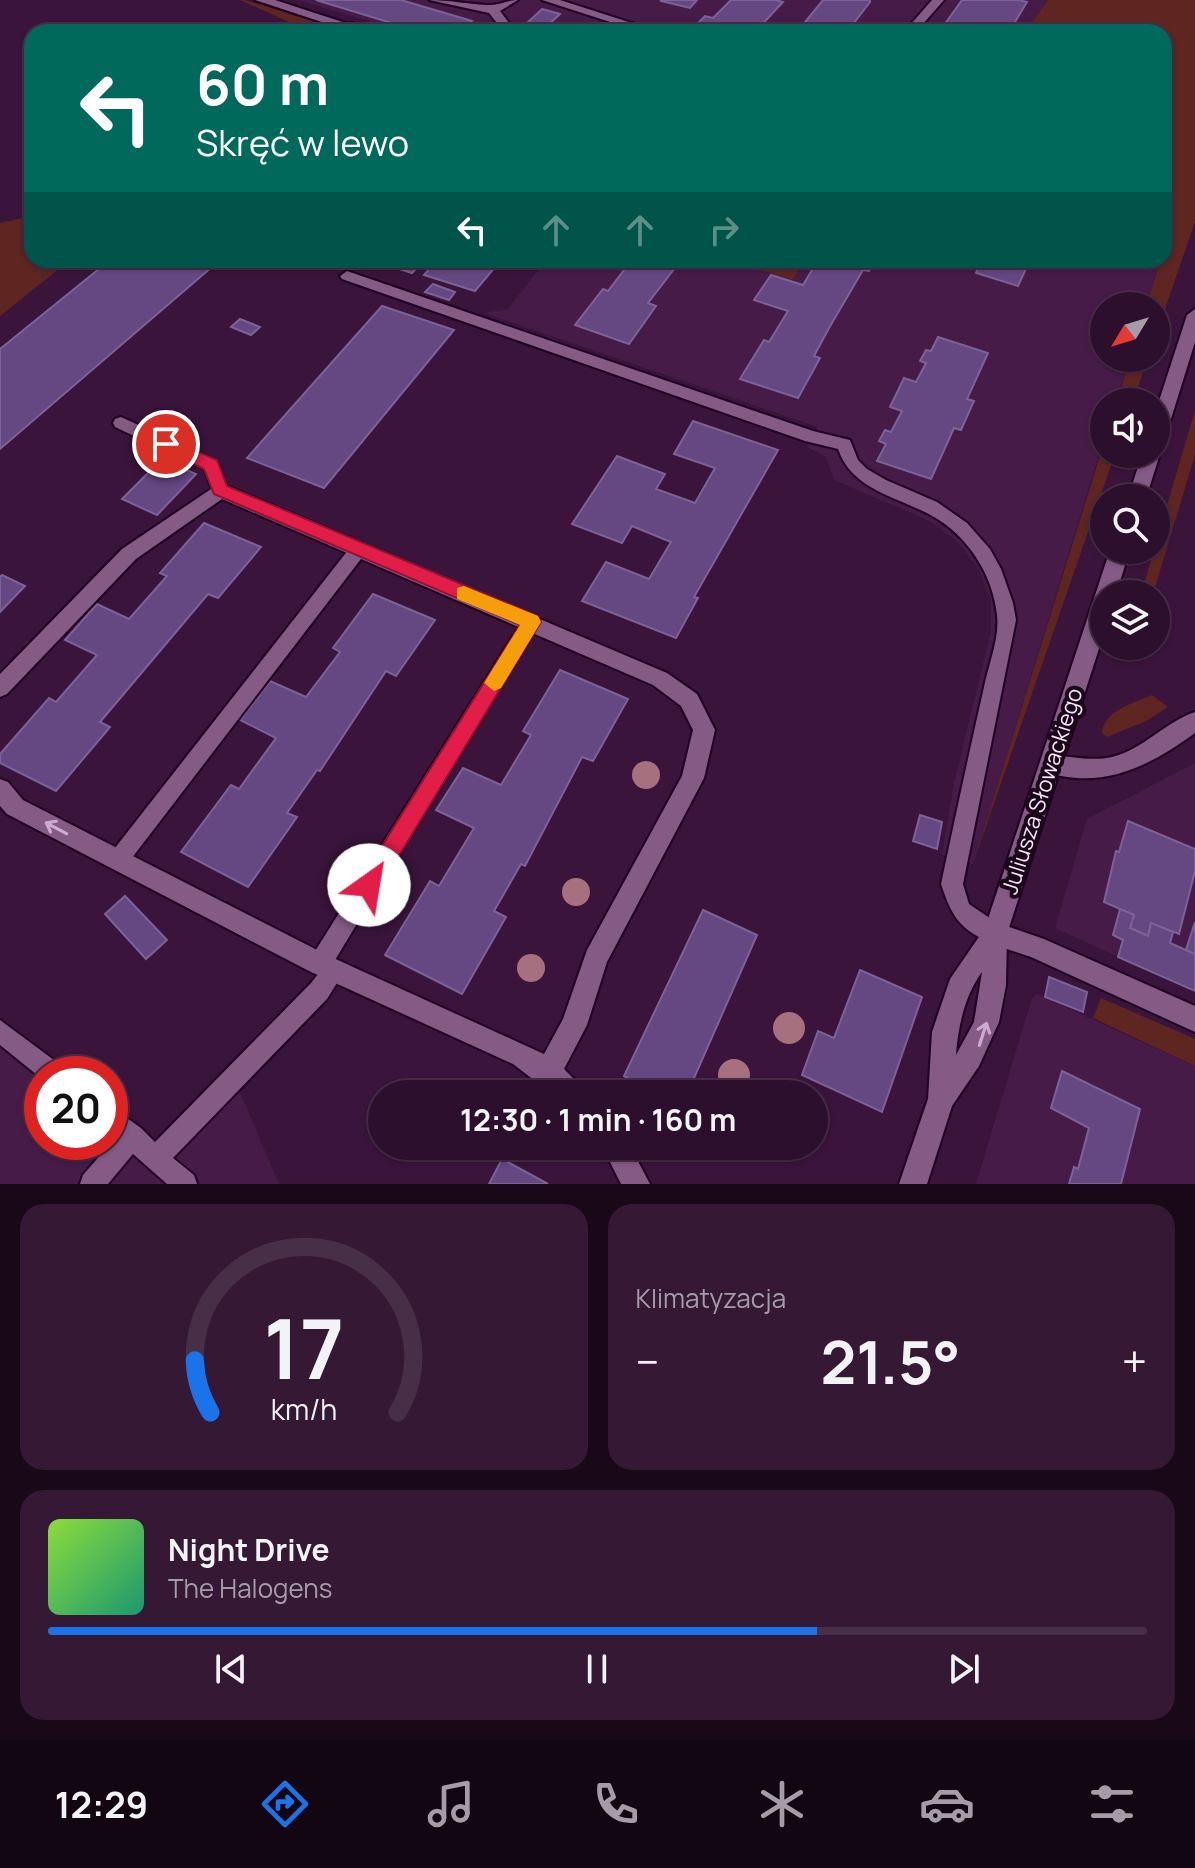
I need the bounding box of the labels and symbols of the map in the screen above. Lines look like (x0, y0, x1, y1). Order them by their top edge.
north arrow (1090, 292, 1170, 372)
pin (132, 410, 200, 478)
street label: Juliusza Słowackiego (994, 684, 1090, 898)
one-way arrow (44, 820, 68, 836)
position arrow (327, 843, 411, 927)
one-way arrow (977, 1022, 991, 1047)
speed limit sign: 20 (24, 1056, 128, 1160)

